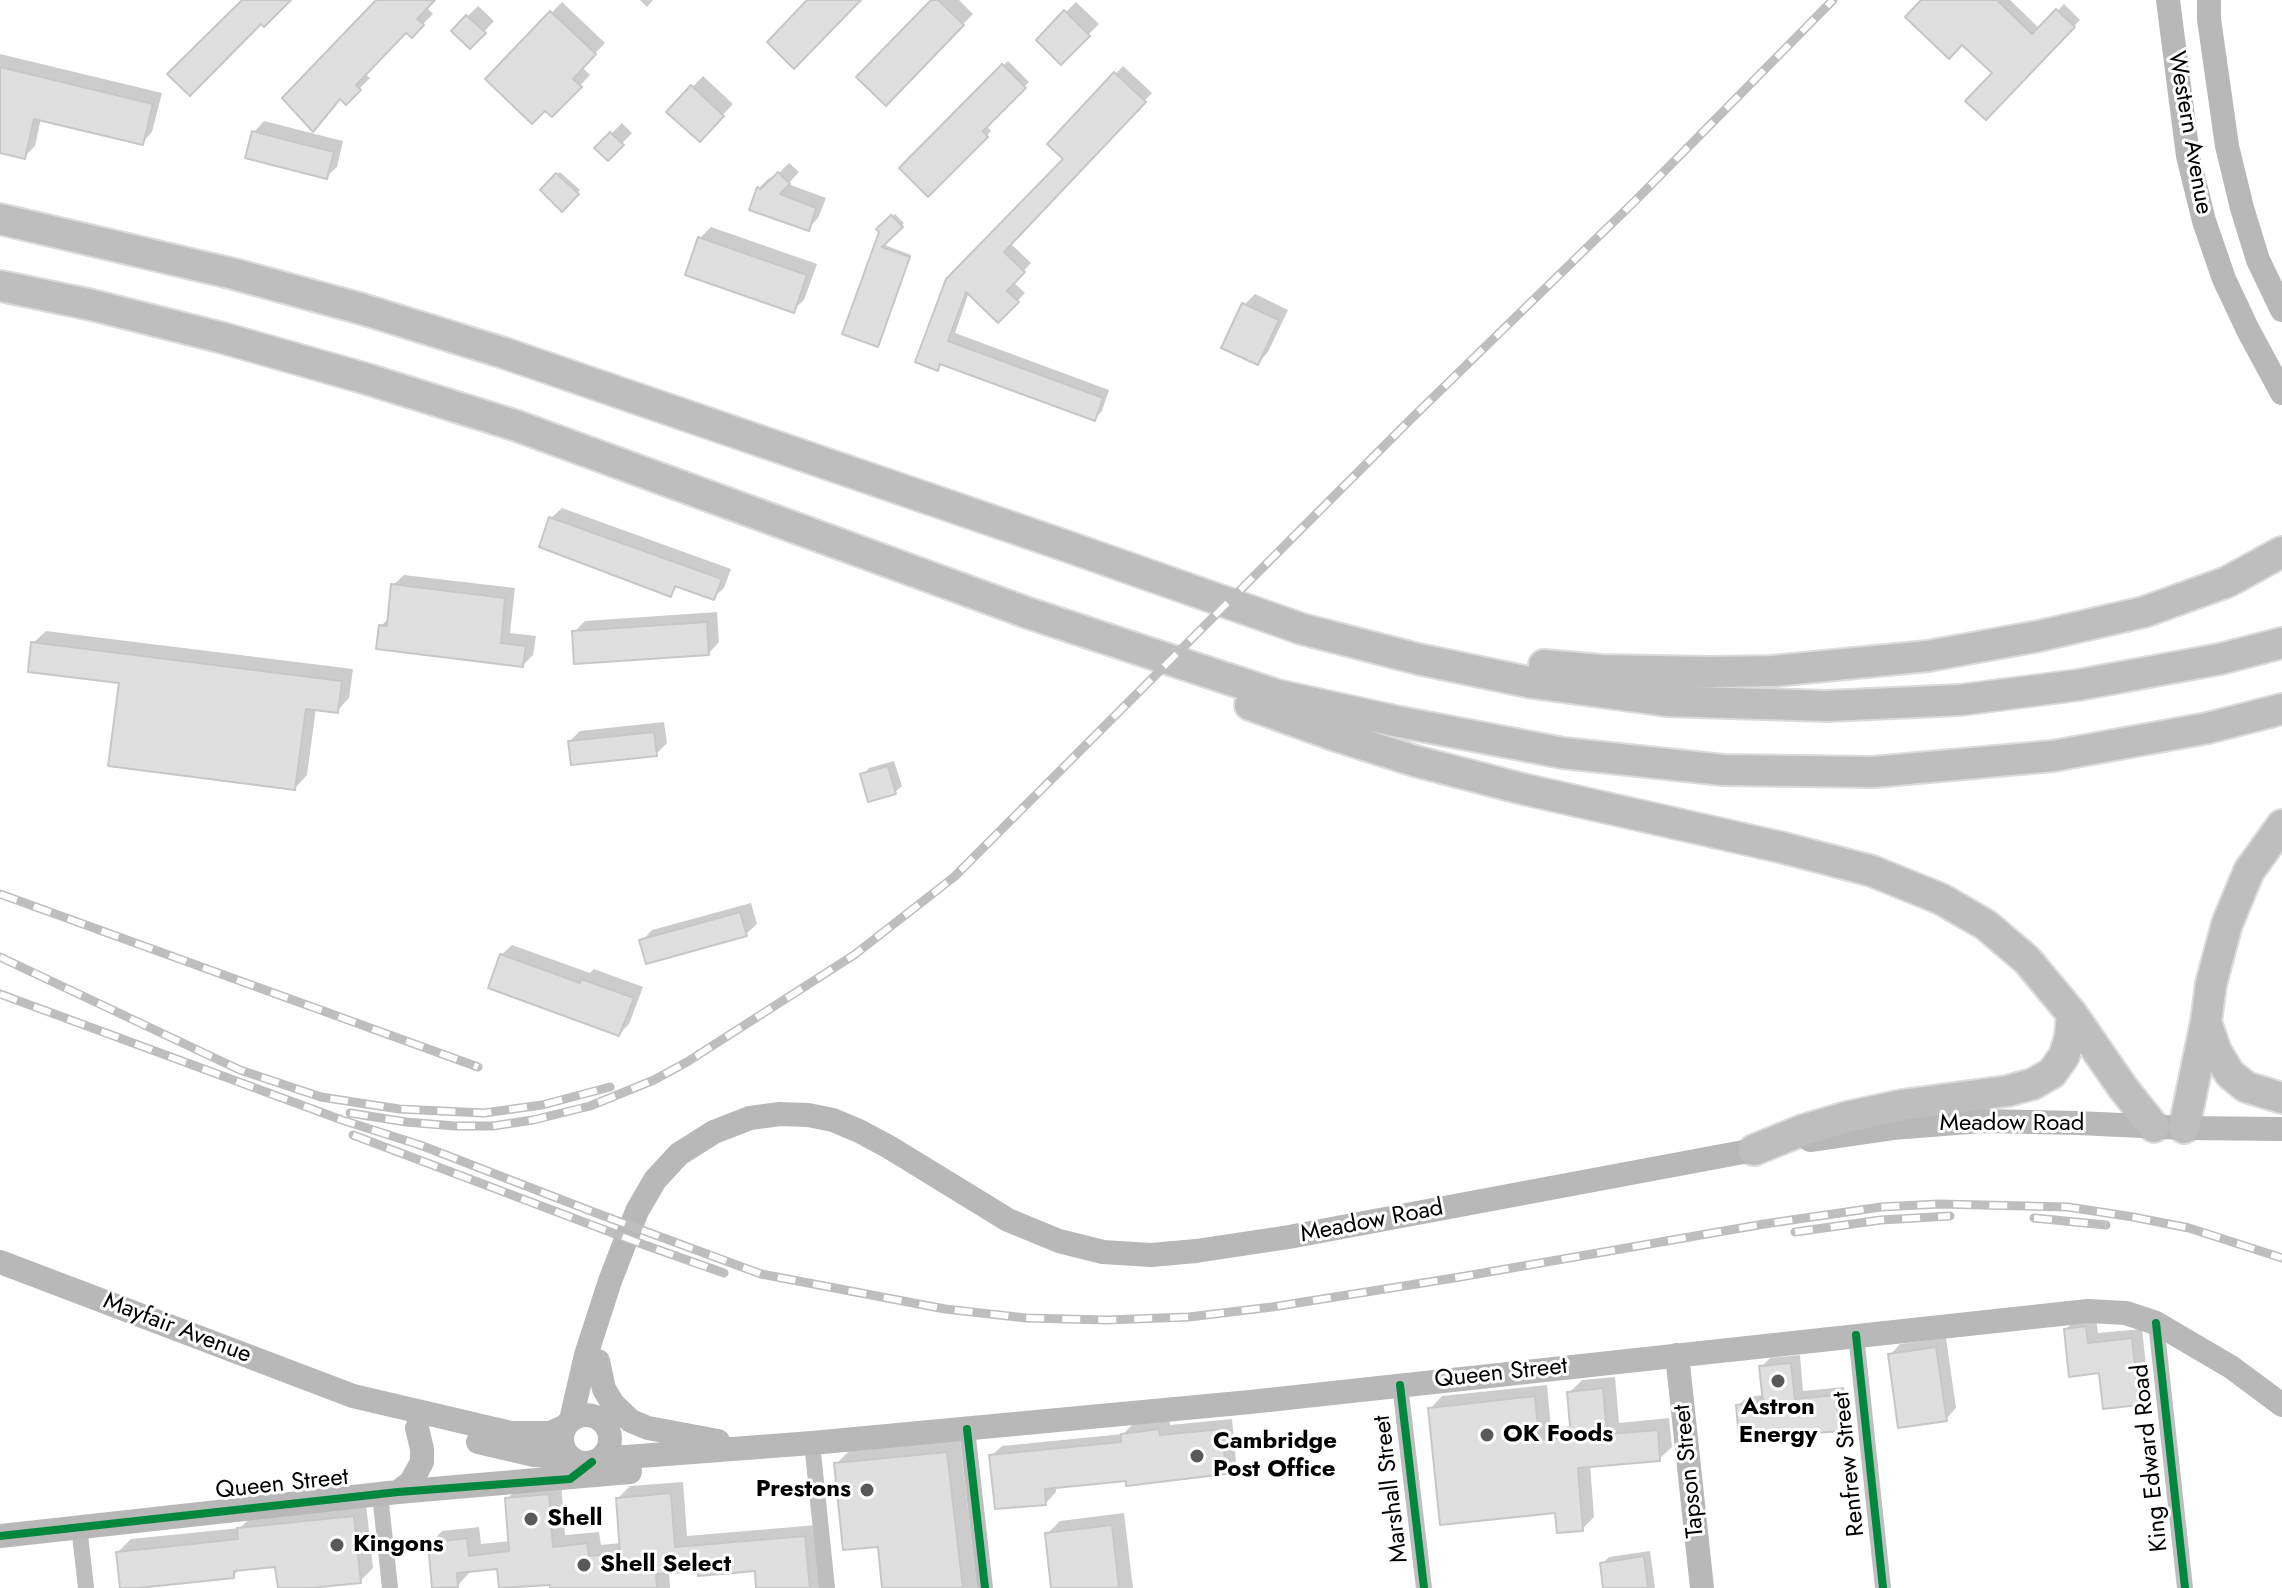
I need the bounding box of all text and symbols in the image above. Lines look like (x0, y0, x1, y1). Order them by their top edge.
street label: Western Avenue (2161, 49, 2217, 217)
street label: Meadow Road (1939, 1110, 2085, 1138)
street label: Meadow Road (1298, 1194, 1446, 1250)
street label: Mayfair Avenue (99, 1288, 255, 1370)
street label: Queen Street (1433, 1353, 1569, 1395)
street label: King Edward Road (2127, 1363, 2175, 1553)
marker: Astron Energy (1769, 1372, 1787, 1390)
street label: Renfrew Street (1828, 1390, 1872, 1538)
place label: Astron Energy (1739, 1394, 1817, 1450)
street label: Tapson Street (1669, 1403, 1711, 1539)
street label: Marshall Street (1369, 1414, 1415, 1564)
place label: OK Foods (1503, 1421, 1613, 1449)
marker: OK Foods (1478, 1426, 1496, 1444)
place label: Cambridge Post Office (1213, 1428, 1337, 1484)
marker: Cambridge Post Office (1188, 1447, 1206, 1465)
street label: Queen Street (214, 1464, 350, 1506)
place label: Prestons (756, 1476, 851, 1504)
marker: Prestons (858, 1481, 876, 1499)
place label: Shell (547, 1505, 602, 1533)
marker: Shell (522, 1510, 540, 1528)
place label: Kingons (353, 1531, 444, 1559)
marker: Kingons (328, 1536, 346, 1554)
place label: Shell Select (600, 1551, 731, 1579)
marker: Shell Select (575, 1556, 593, 1574)

